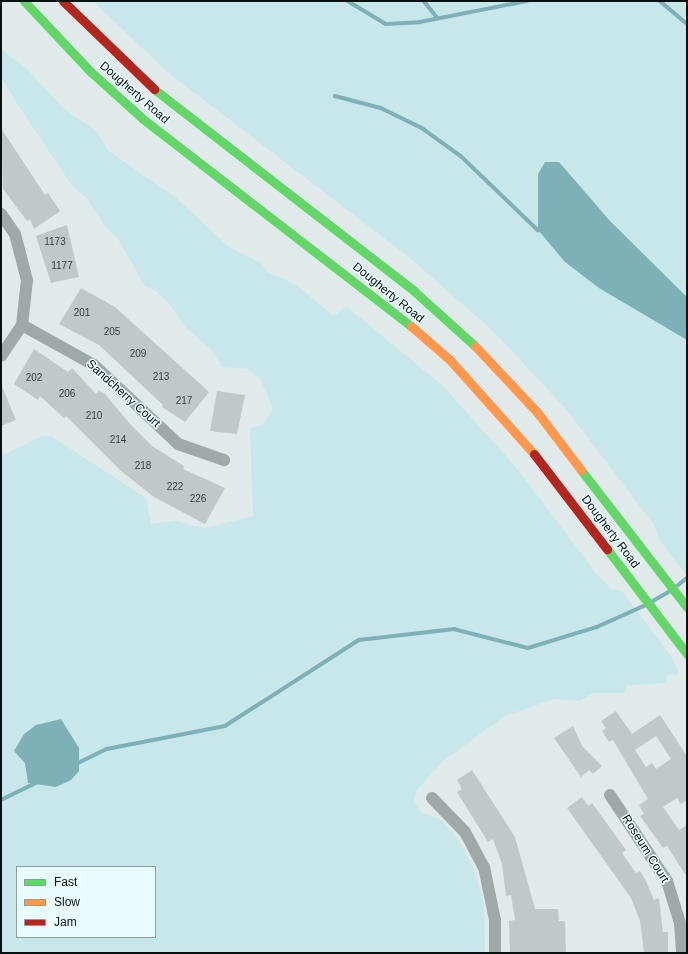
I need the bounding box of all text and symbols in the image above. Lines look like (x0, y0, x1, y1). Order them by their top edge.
street label: Dougherty Road (96, 59, 172, 127)
house number: 1173 (44, 236, 66, 248)
house number: 1177 (51, 260, 73, 272)
street label: Dougherty Road (350, 260, 426, 326)
house number: 201 (74, 307, 90, 319)
house number: 205 (104, 326, 120, 338)
house number: 209 (130, 348, 146, 360)
street label: Sandcherry Court (83, 357, 163, 431)
house number: 213 (153, 371, 169, 383)
house number: 202 (26, 372, 42, 384)
house number: 206 (59, 388, 75, 400)
house number: 217 (176, 395, 192, 407)
house number: 210 (86, 410, 102, 422)
house number: 214 (110, 434, 126, 446)
house number: 218 (135, 460, 151, 472)
house number: 222 (167, 481, 183, 493)
house number: 226 (190, 493, 206, 505)
street label: Dougherty Road (578, 493, 642, 571)
street label: Roseum Court (618, 812, 672, 886)
legend (16, 866, 156, 938)
text: Fast (54, 875, 77, 889)
text: Slow (54, 895, 80, 909)
text: Jam (54, 915, 77, 929)

